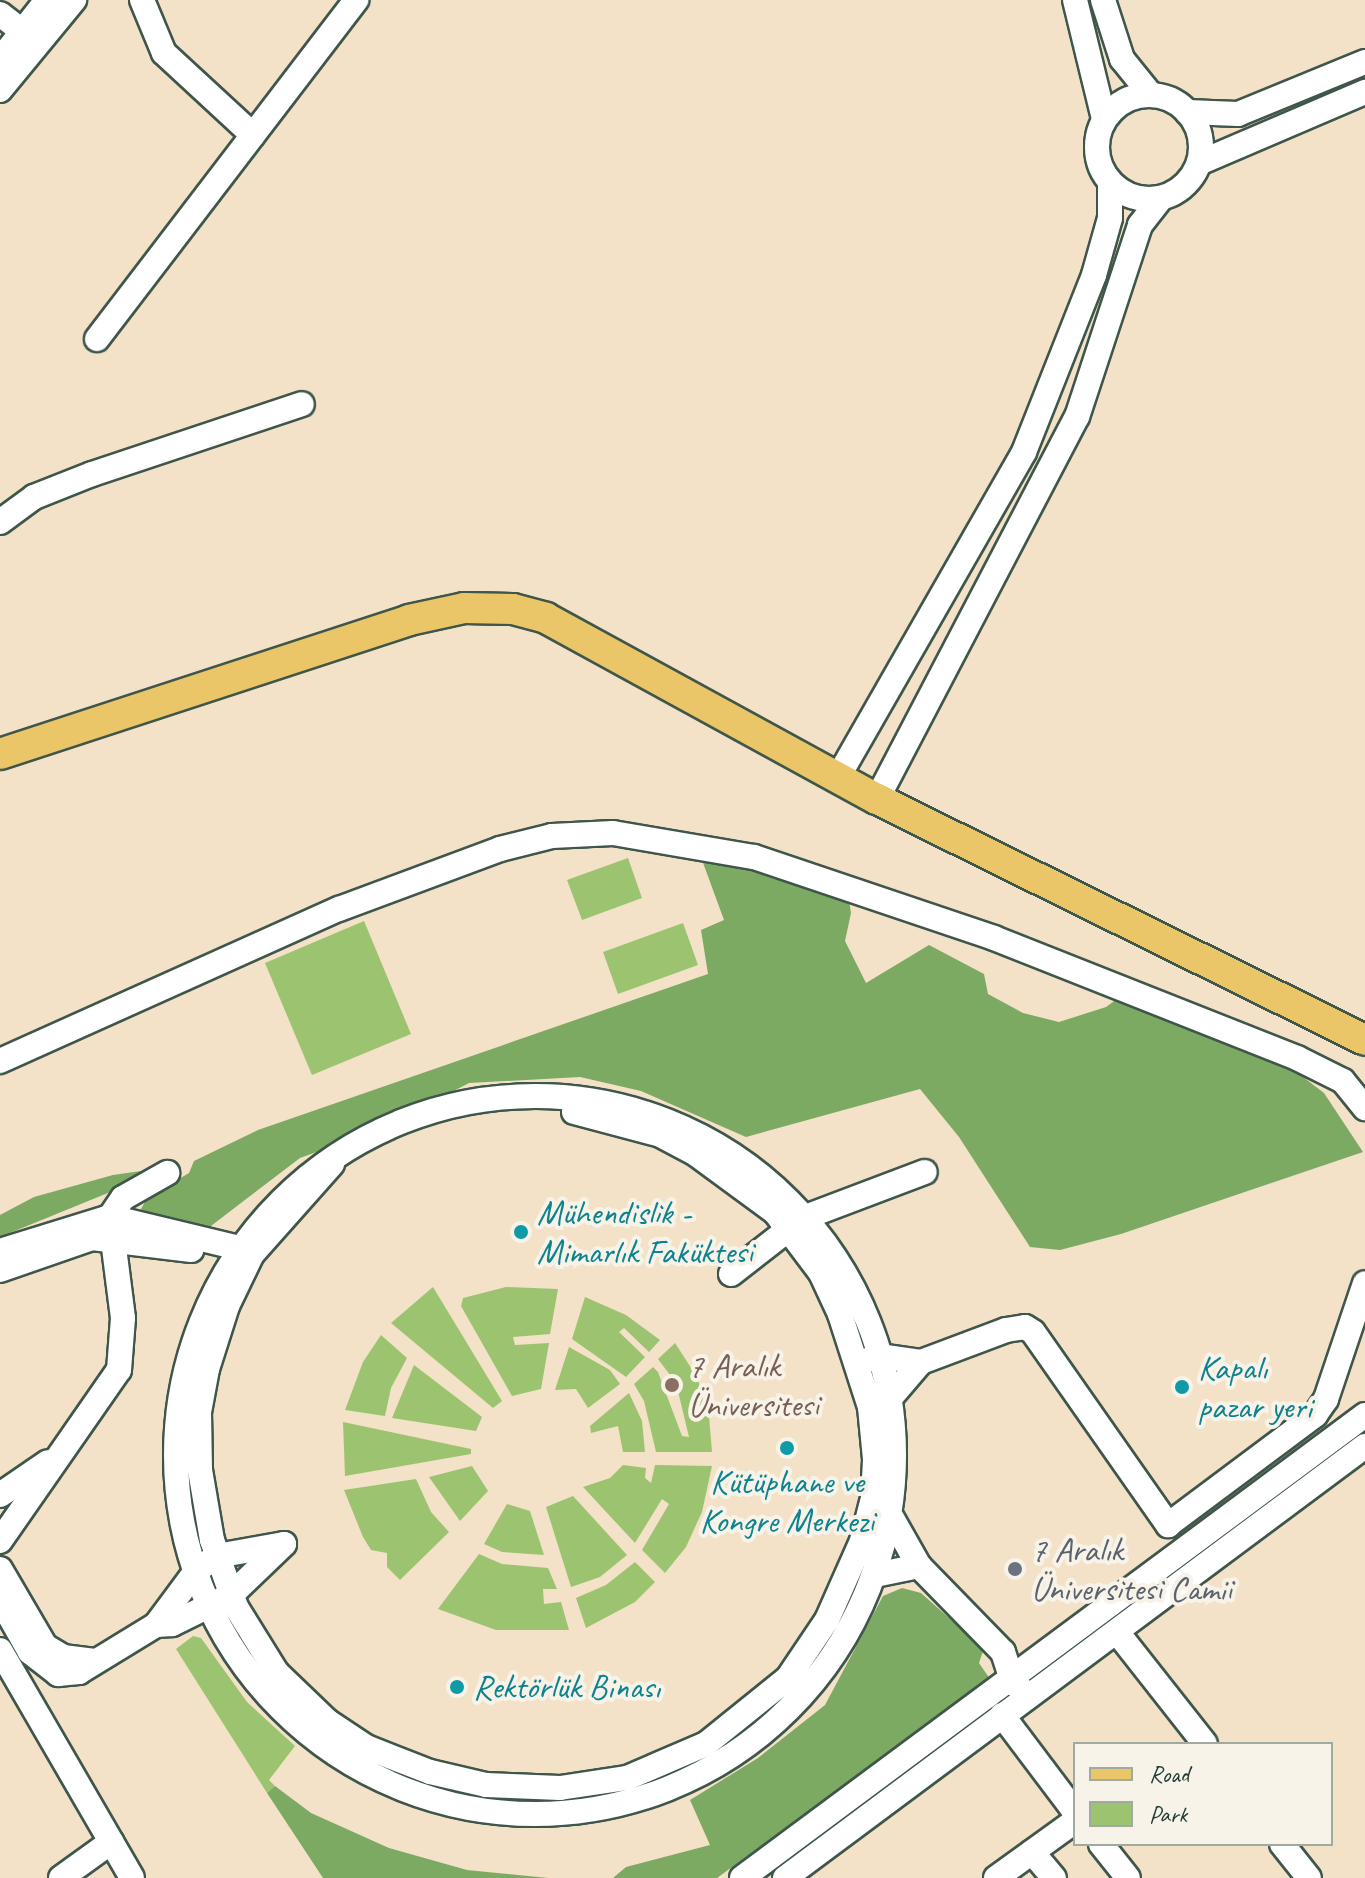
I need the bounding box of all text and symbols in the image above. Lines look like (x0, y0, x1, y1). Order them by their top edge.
place label: Mühendislik - Mimarlık Faküktesi (537, 1192, 753, 1272)
marker: Mühendislik - Mimarlık Faküktesi (512, 1223, 530, 1241)
place label: 7 Aralık Üniversitesi (688, 1345, 819, 1424)
place label: Kapalı pazar yeri (1198, 1347, 1312, 1426)
marker: 7 Aralık Üniversitesi (663, 1376, 681, 1394)
marker: Kapalı pazar yeri (1173, 1378, 1191, 1396)
marker: Kütüphane ve Kongre Merkezi (778, 1439, 796, 1457)
place label: Kütüphane ve Kongre Merkezi (700, 1461, 874, 1540)
place label: 7 Aralık Üniversitesi Camii (1031, 1529, 1233, 1608)
marker: 7 Aralık Üniversitesi Camii (1006, 1560, 1024, 1578)
place label: Rektörlük Binası (473, 1667, 660, 1707)
marker: Rektörlük Binası (448, 1678, 466, 1696)
legend (1073, 1742, 1333, 1846)
text: Road (1149, 1759, 1189, 1789)
text: Park (1149, 1799, 1187, 1829)

